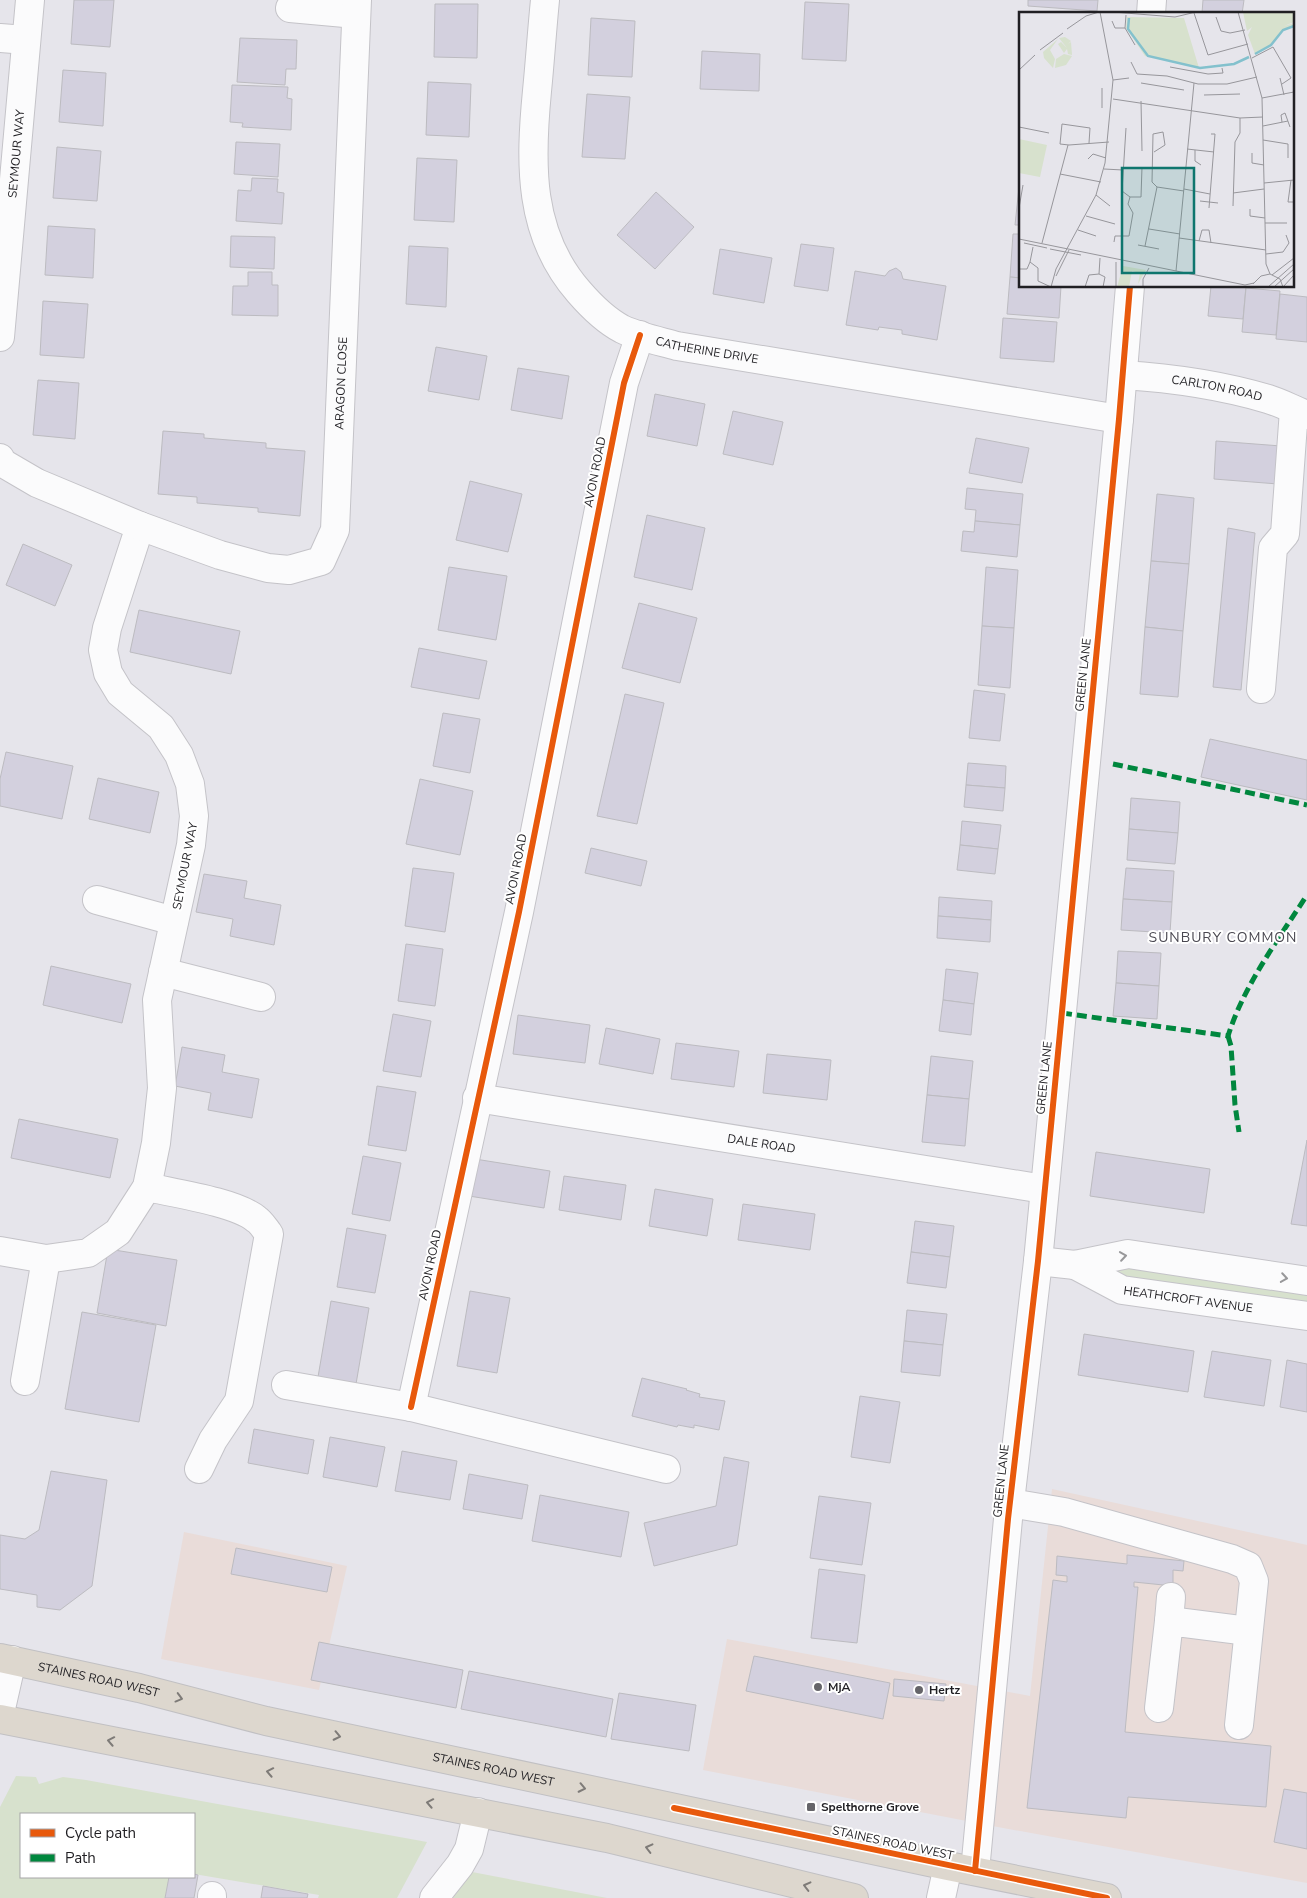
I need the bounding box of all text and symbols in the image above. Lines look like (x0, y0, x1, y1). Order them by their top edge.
inset map (1019, 12, 1294, 288)
street label: SEYMOUR WAY (4, 108, 28, 199)
street label: CATHERINE DRIVE (654, 333, 759, 367)
street label: ARAGON CLOSE (331, 337, 351, 430)
street label: CARLTON ROAD (1171, 372, 1264, 405)
street label: AVON ROAD (580, 435, 610, 509)
street label: GREEN LANE (1071, 638, 1095, 712)
street label: SEYMOUR WAY (169, 820, 201, 911)
street label: AVON ROAD (501, 832, 531, 906)
district label: SUNBURY COMMON (1149, 928, 1297, 947)
street label: GREEN LANE (1032, 1041, 1056, 1115)
street label: DALE ROAD (726, 1130, 797, 1157)
street label: AVON ROAD (415, 1228, 445, 1302)
one-way arrow (1120, 1251, 1128, 1262)
one-way arrow (1279, 1272, 1288, 1282)
street label: HEATHCROFT AVENUE (1122, 1282, 1254, 1316)
street label: GREEN LANE (989, 1444, 1013, 1518)
street label: STAINES ROAD WEST (36, 1658, 162, 1701)
place label: MjA (828, 1679, 851, 1695)
marker: MjA (812, 1681, 824, 1693)
place label: Hertz (929, 1682, 960, 1698)
marker: Hertz (913, 1684, 925, 1696)
one-way arrow (175, 1692, 184, 1703)
one-way arrow (333, 1730, 342, 1741)
one-way arrow (106, 1737, 115, 1747)
street label: STAINES ROAD WEST (431, 1749, 557, 1790)
one-way arrow (266, 1768, 274, 1778)
one-way arrow (577, 1782, 586, 1793)
one-way arrow (425, 1798, 434, 1809)
place label: Spelthorne Grove (821, 1799, 919, 1815)
marker: Spelthorne Grove (805, 1801, 817, 1813)
legend (20, 1813, 195, 1878)
street label: STAINES ROAD WEST (831, 1822, 956, 1864)
text: Cycle path (65, 1823, 136, 1843)
one-way arrow (644, 1843, 653, 1854)
text: Path (65, 1848, 96, 1868)
one-way arrow (803, 1882, 811, 1892)

